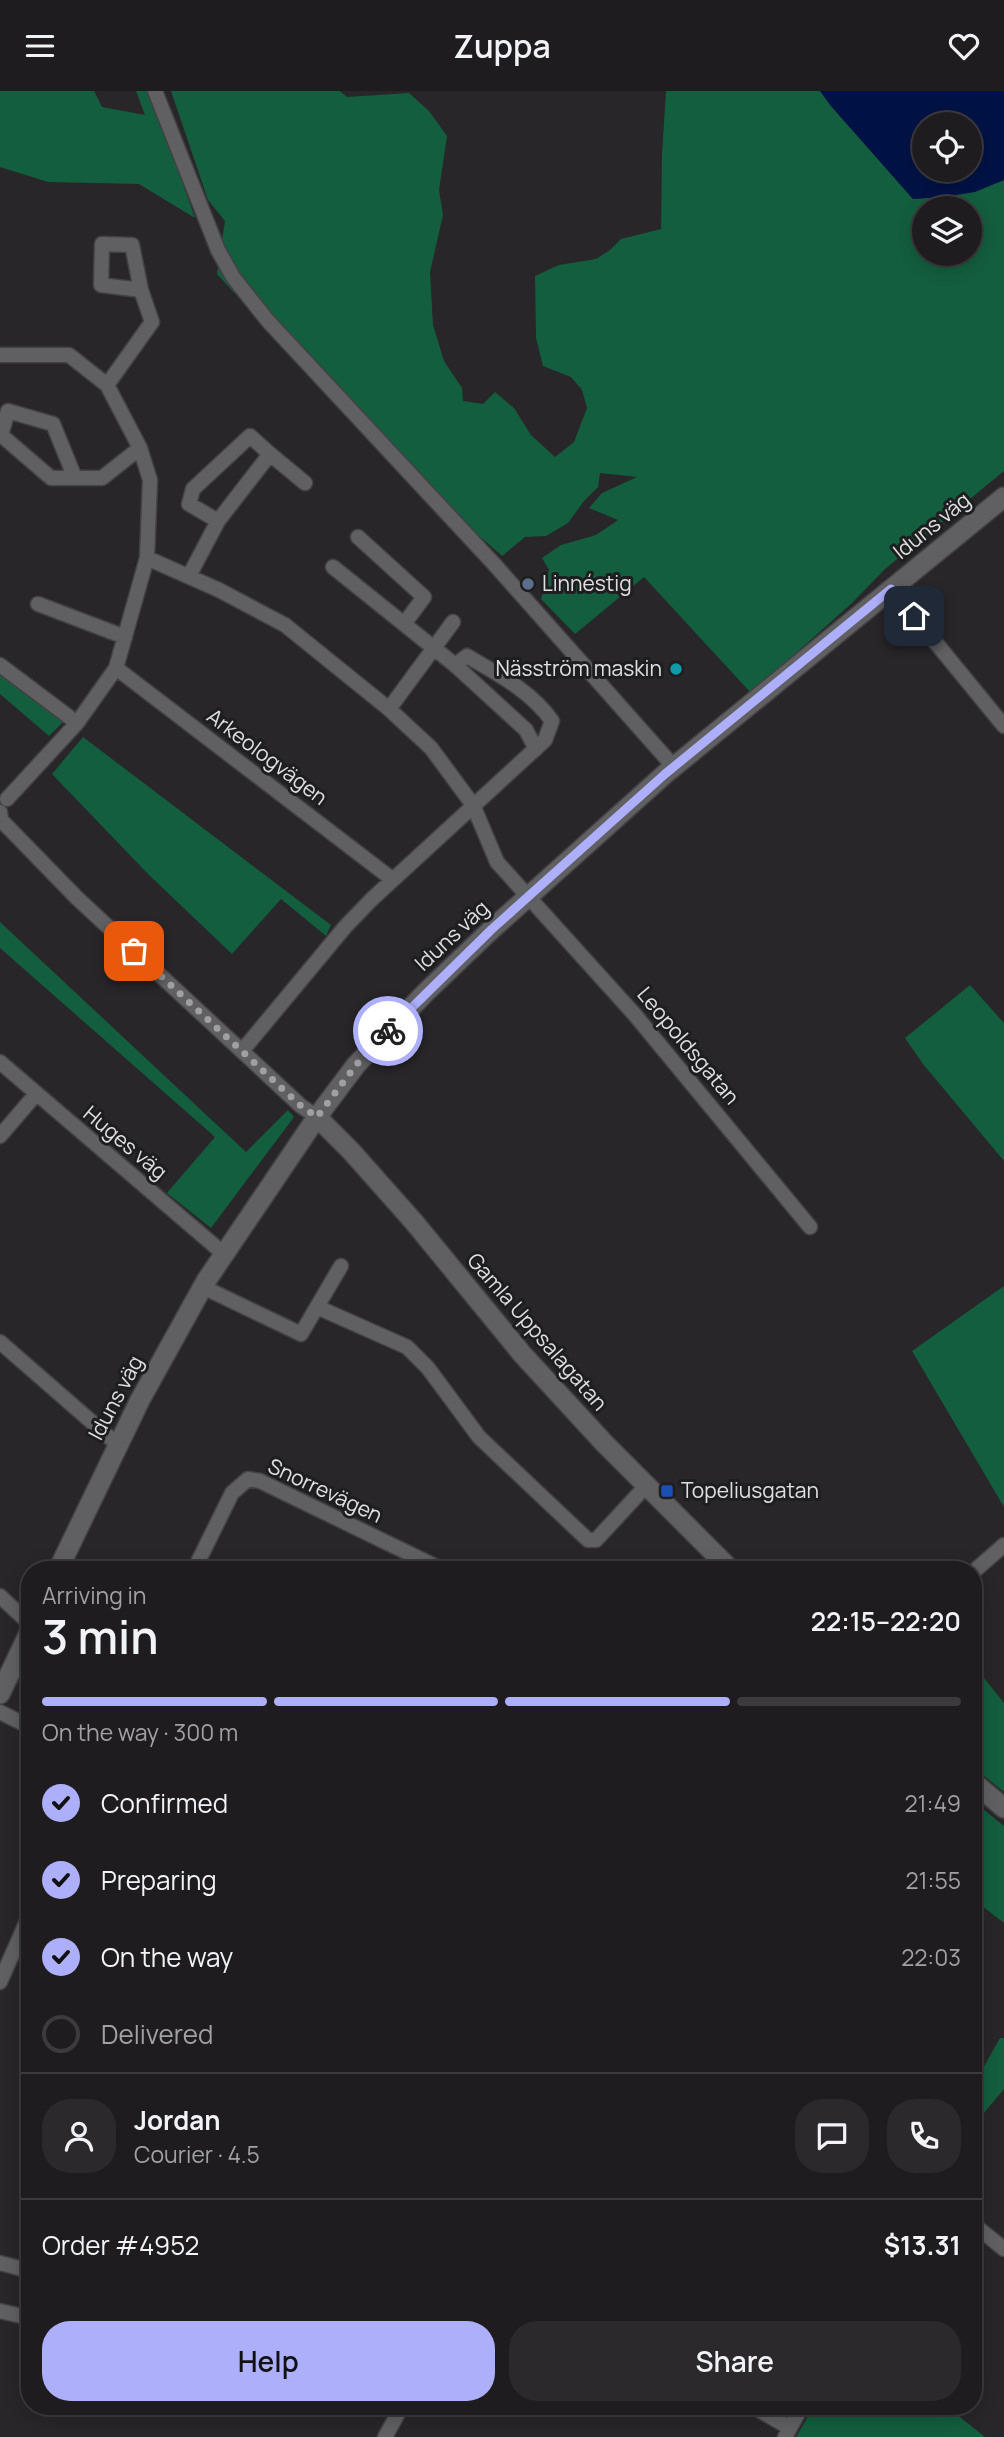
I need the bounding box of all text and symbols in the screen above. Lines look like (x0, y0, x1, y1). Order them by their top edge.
text: Zuppa (453, 24, 551, 68)
icon: menu (21, 27, 59, 65)
icon: heart (945, 27, 983, 65)
map controls (912, 112, 982, 266)
button: locate (912, 112, 982, 182)
button: layers (912, 196, 982, 266)
street label: Iduns väg (887, 486, 976, 565)
place label: Linnéstig (542, 569, 632, 597)
marker: Linnéstig (520, 576, 536, 592)
pin (884, 586, 944, 646)
icon: home (895, 597, 933, 635)
place label: Näsström maskin (495, 654, 662, 682)
marker: Näsström maskin (668, 661, 684, 677)
street label: Arkeologvägen (202, 702, 334, 811)
street label: Iduns väg (408, 894, 494, 977)
pin (104, 921, 164, 981)
icon: bag (115, 932, 153, 970)
street label: Leopoldsgatan (631, 981, 746, 1110)
courier (353, 996, 423, 1066)
icon: bike (369, 1012, 407, 1050)
street label: Huges väg (78, 1099, 173, 1185)
street label: Gamla Uppsalagatan (461, 1247, 614, 1416)
street label: Iduns väg (81, 1350, 149, 1445)
street label: Snorrevägen (264, 1451, 387, 1529)
place label: Topeliusgatan (681, 1476, 819, 1504)
marker: Topeliusgatan (659, 1483, 675, 1499)
text: Arriving in (42, 1579, 147, 1611)
text: 22:15–22:20 (811, 1603, 961, 1639)
text: 3 min (42, 1605, 159, 1668)
text: On the way · 300 m (42, 1716, 238, 1748)
icon: check (42, 1784, 80, 1822)
text: Confirmed (101, 1785, 228, 1821)
text: 21:49 (904, 1787, 961, 1819)
icon: check (42, 1861, 80, 1899)
text: Preparing (101, 1862, 217, 1898)
text: 21:55 (905, 1864, 961, 1896)
icon: check (42, 1938, 80, 1976)
text: On the way (101, 1939, 233, 1975)
text: 22:03 (901, 1941, 961, 1973)
text: Delivered (101, 2016, 213, 2052)
button: person (42, 2099, 116, 2173)
button: chat (795, 2099, 869, 2173)
button: phone (887, 2099, 961, 2173)
text: Jordan (134, 2102, 220, 2138)
text: Courier · 4.5 (134, 2138, 260, 2170)
text: Order #4952 (42, 2227, 199, 2263)
text: $13.31 (884, 2227, 961, 2263)
button: Help (42, 2321, 495, 2401)
button: Share (509, 2321, 961, 2401)

